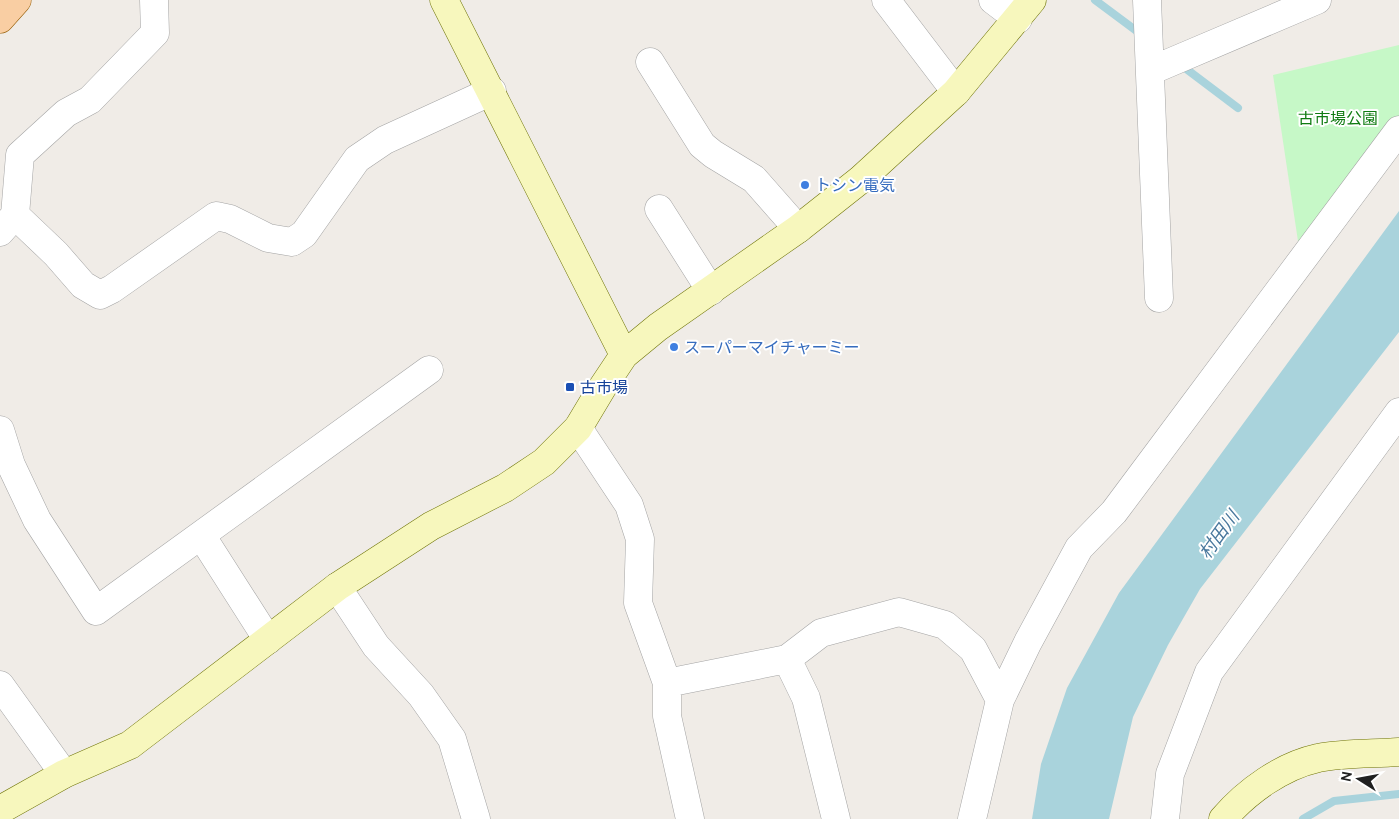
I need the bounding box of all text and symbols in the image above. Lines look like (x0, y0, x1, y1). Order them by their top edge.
park label: 古市場公園 (1298, 109, 1378, 128)
place label: トシン電気 (815, 176, 895, 195)
marker: トシン電気 (799, 179, 811, 191)
place label: スーパーマイチャーミー (684, 338, 860, 357)
marker: スーパーマイチャーミー (668, 341, 680, 353)
place label: 古市場 (580, 378, 628, 397)
marker: 古市場 (564, 381, 576, 393)
water label: 村田川 (1194, 505, 1245, 563)
north arrow (1334, 754, 1384, 804)
text: N (1336, 770, 1356, 783)

